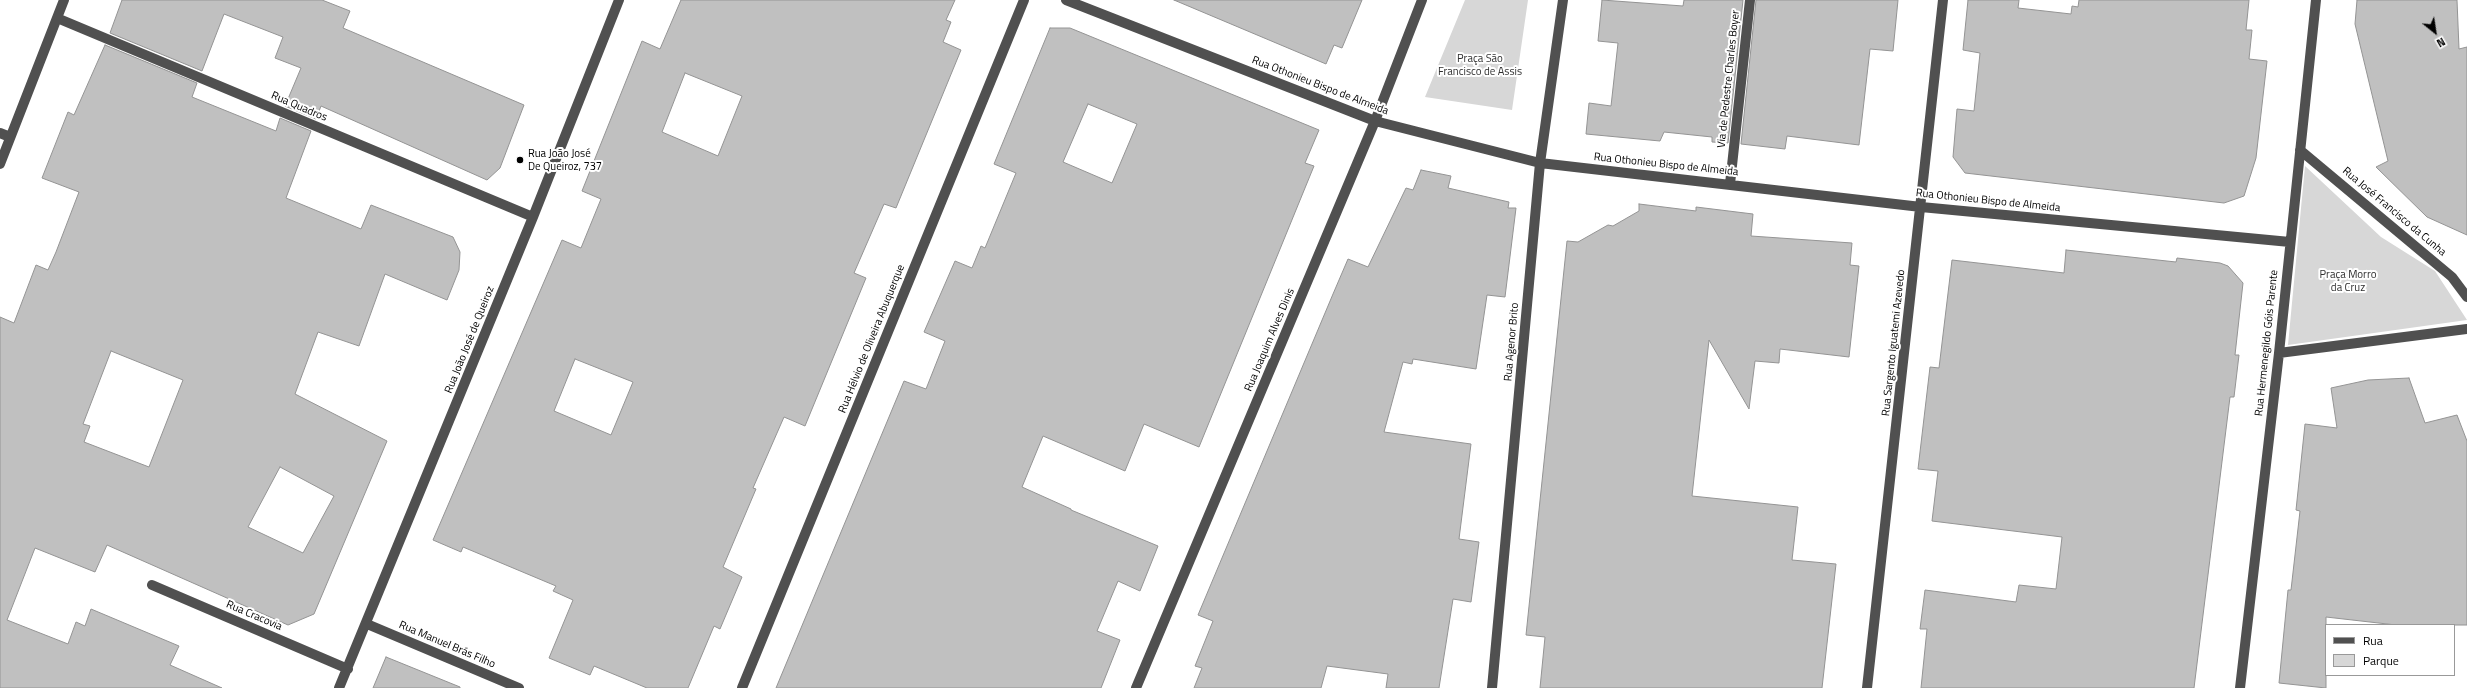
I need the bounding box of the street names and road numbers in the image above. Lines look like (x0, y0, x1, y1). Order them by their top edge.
street label: Via de Pedestre Charles Boyer (1715, 9, 1743, 149)
street label: Rua Othonieu Bispo de Almeida (1250, 54, 1390, 118)
street label: Rua Quadros (269, 89, 329, 125)
street label: Rua Othonieu Bispo de Almeida (1593, 151, 1739, 179)
street label: Rua José Francisco da Cunha (2339, 165, 2449, 259)
street label: Rua Othonieu Bispo de Almeida (1915, 187, 2061, 215)
street label: Rua Hélvio de Oliveira Abuquerque (836, 263, 908, 415)
street label: Rua Sargento Iguatemi Azevedo (1880, 269, 1908, 417)
street label: Rua Hermenegildo Góis Parente (2253, 269, 2281, 417)
street label: Rua João José de Queiroz (442, 284, 498, 396)
street label: Rua Joaquim Alves Dinis (1242, 286, 1298, 394)
street label: Rua Agenor Brito (1502, 302, 1522, 382)
street label: Rua Cracovia (224, 598, 284, 634)
street label: Rua Manuel Brás Filho (397, 619, 497, 671)

